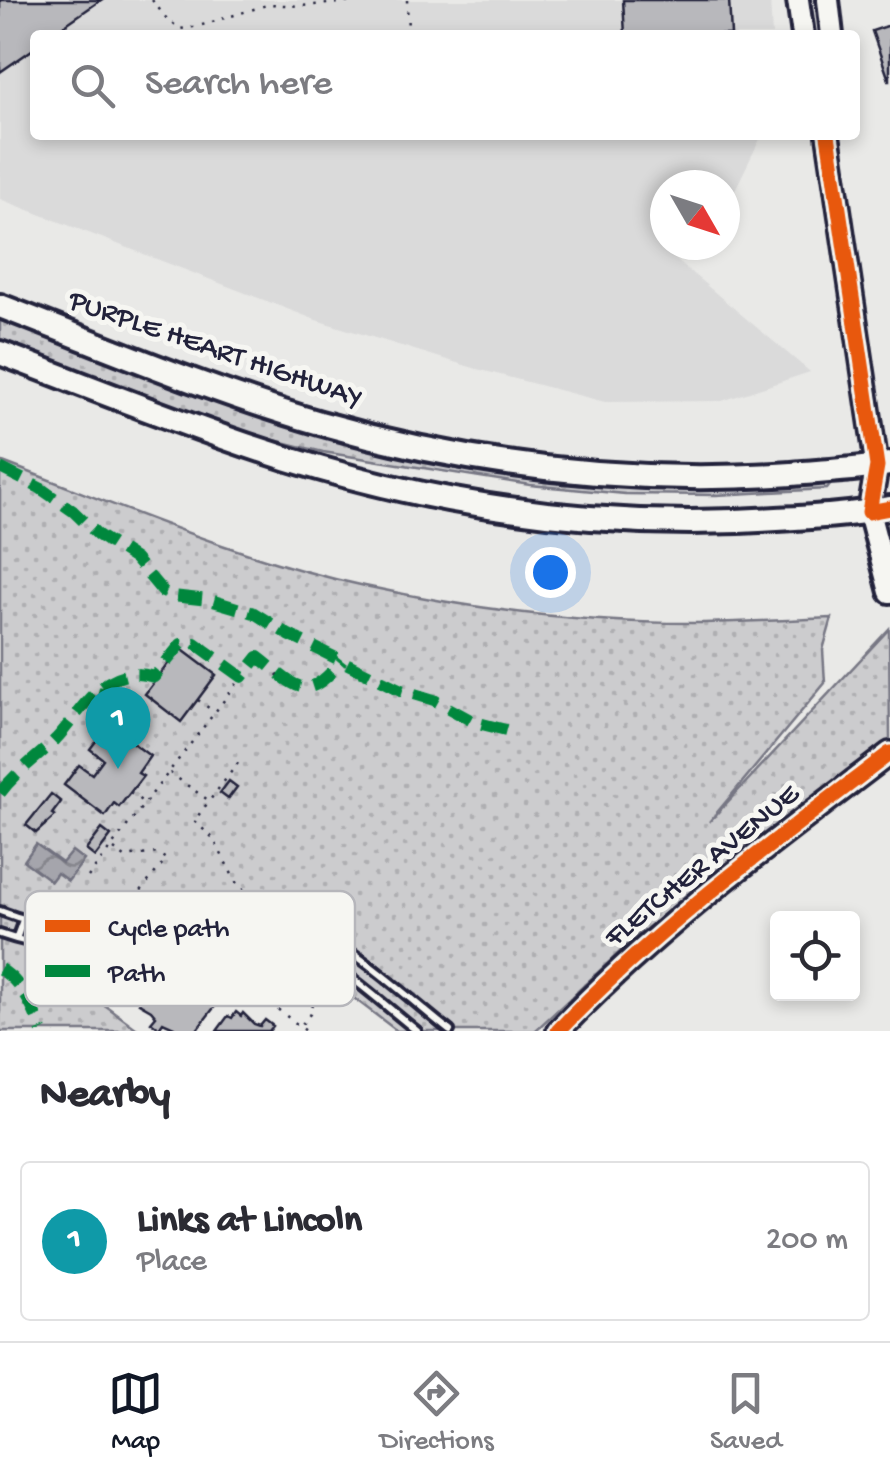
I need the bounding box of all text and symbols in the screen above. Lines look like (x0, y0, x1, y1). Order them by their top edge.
search box (30, 30, 860, 140)
icon: search (65, 58, 120, 113)
text: Search here (145, 63, 332, 107)
north arrow (650, 170, 740, 260)
street label: PURPLE HEART HIGHWAY (63, 284, 366, 418)
your location (525, 547, 576, 598)
pin: 1 (86, 686, 150, 769)
street label: FLETCHER AVENUE (598, 777, 808, 957)
legend (25, 891, 355, 1006)
map controls (770, 911, 860, 1001)
button: locate (770, 911, 860, 1001)
text: Cycle path (108, 914, 230, 947)
text: Path (107, 959, 165, 992)
text: Nearby (40, 1072, 170, 1121)
text: Links at Lincoln (137, 1200, 362, 1244)
text: 1 (68, 1222, 81, 1260)
text: 200 m (766, 1222, 848, 1260)
text: Place (137, 1244, 207, 1282)
tab: Map (108, 1366, 163, 1459)
tab: Directions (380, 1366, 494, 1459)
tab: Saved (710, 1366, 782, 1459)

